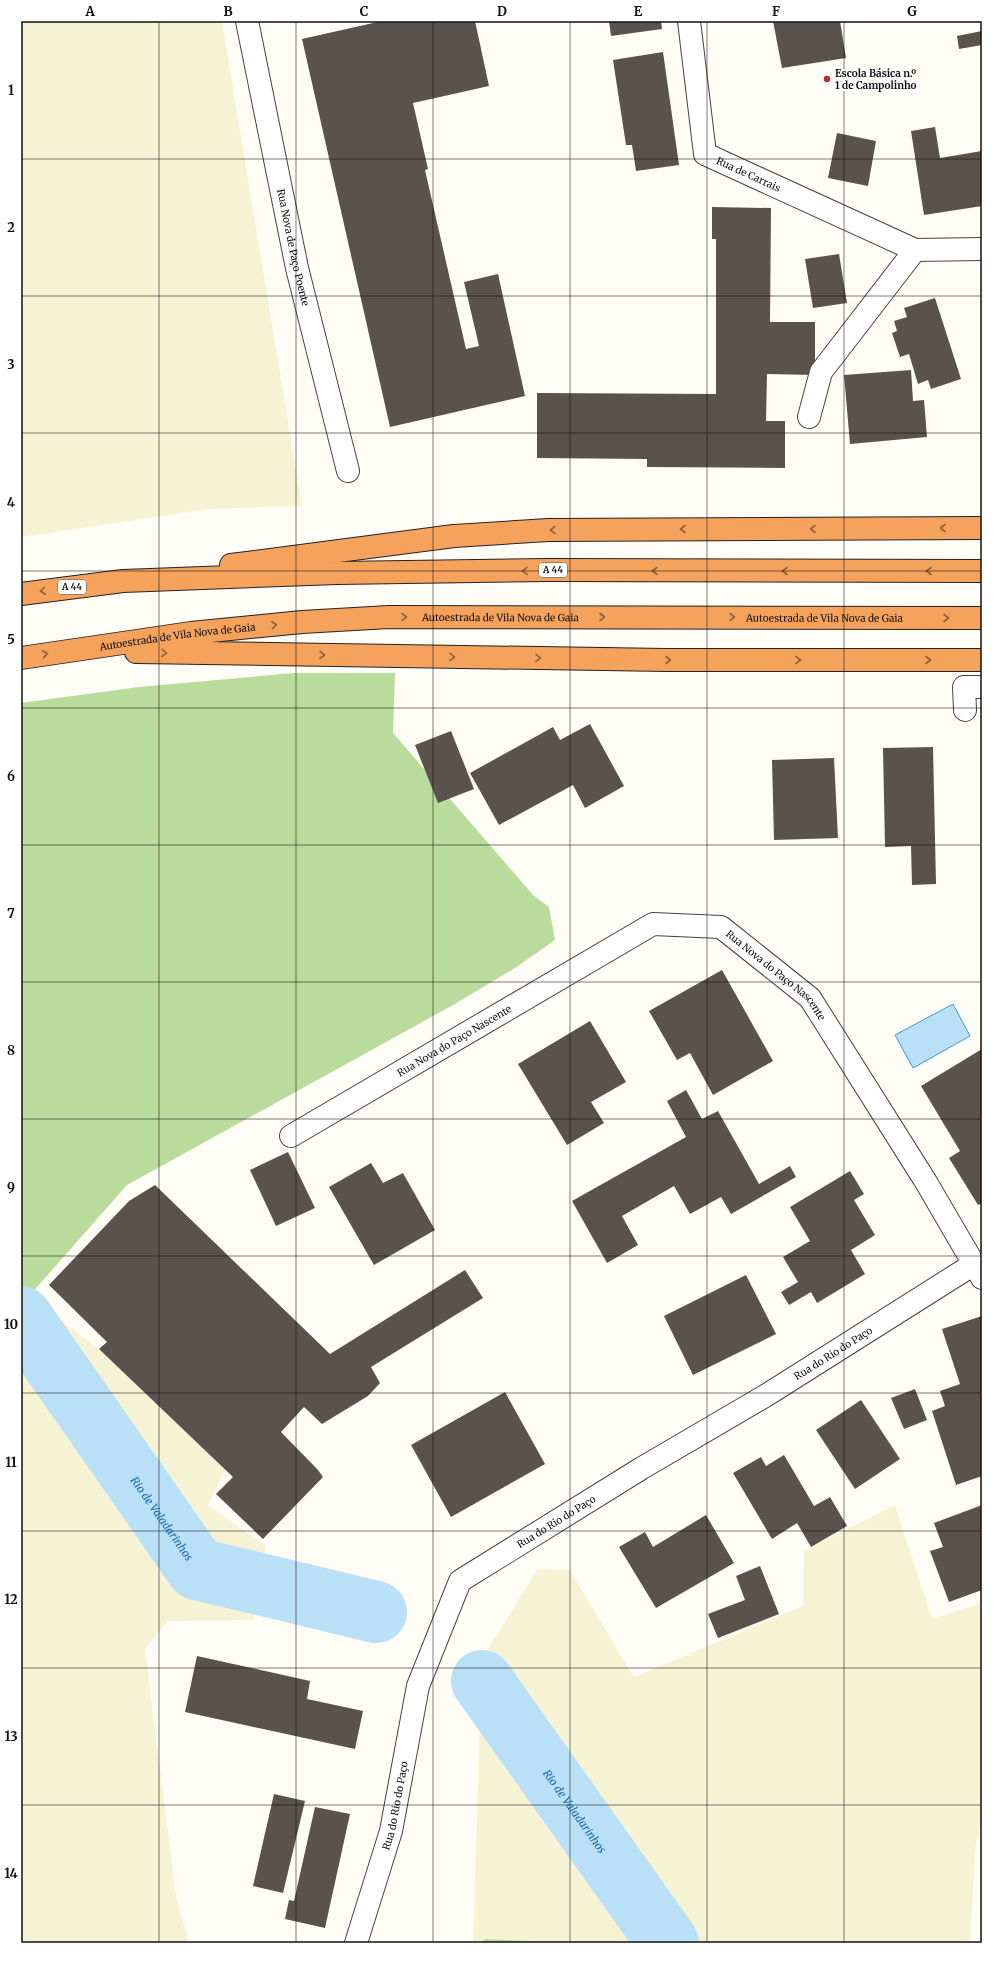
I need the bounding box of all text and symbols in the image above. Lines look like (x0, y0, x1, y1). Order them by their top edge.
text: A (84, 3, 95, 20)
text: B (223, 3, 233, 20)
text: C (360, 3, 369, 20)
text: D (497, 3, 507, 20)
text: E (634, 3, 643, 20)
text: F (772, 3, 780, 20)
text: G (907, 3, 917, 20)
place label: Escola Básica n.º 1 de Campolinho (835, 67, 917, 92)
marker: Escola Básica n.º 1 de Campolinho (822, 74, 832, 84)
text: 1 (8, 82, 14, 99)
street label: Rua de Carrais (714, 154, 783, 195)
street label: Rua Nova de Paço Poente (274, 188, 312, 307)
text: 2 (7, 219, 15, 236)
text: 3 (7, 356, 15, 373)
text: 4 (7, 494, 16, 511)
one-way arrow (940, 524, 946, 532)
one-way arrow (680, 525, 686, 533)
one-way arrow (810, 525, 816, 533)
one-way arrow (550, 526, 556, 534)
road number: A 44 (539, 563, 567, 577)
one-way arrow (522, 567, 528, 575)
one-way arrow (652, 567, 658, 575)
one-way arrow (782, 567, 788, 575)
one-way arrow (926, 567, 932, 575)
road number: A 44 (58, 580, 86, 594)
one-way arrow (40, 586, 46, 595)
street label: Autoestrada de Vila Nova de Gaia (421, 611, 580, 624)
street label: Autoestrada de Vila Nova de Gaia (745, 612, 904, 625)
one-way arrow (401, 613, 407, 621)
one-way arrow (599, 613, 605, 621)
one-way arrow (729, 613, 735, 621)
one-way arrow (943, 614, 949, 622)
one-way arrow (271, 620, 277, 629)
street label: Autoestrada de Vila Nova de Gaia (98, 621, 257, 654)
text: 5 (7, 631, 15, 648)
one-way arrow (161, 648, 167, 657)
one-way arrow (42, 650, 48, 659)
one-way arrow (319, 651, 325, 659)
one-way arrow (449, 653, 455, 661)
one-way arrow (535, 654, 541, 662)
one-way arrow (665, 656, 671, 664)
one-way arrow (795, 656, 801, 664)
one-way arrow (925, 656, 931, 664)
text: 6 (7, 768, 15, 785)
text: 7 (7, 905, 15, 922)
street label: Rua Nova do Paço Nascente (723, 927, 828, 1023)
street label: Rua Nova do Paço Nascente (395, 1002, 514, 1079)
text: 8 (7, 1042, 15, 1059)
text: 9 (7, 1179, 15, 1196)
text: 10 (4, 1316, 18, 1333)
street label: Rua do Rio do Paço (792, 1324, 875, 1383)
text: 11 (5, 1454, 17, 1471)
water label: Rio de Valadarinhos (128, 1474, 196, 1564)
street label: Rua do Rio do Paço (515, 1492, 598, 1551)
text: 12 (4, 1591, 18, 1608)
text: 13 (4, 1728, 18, 1745)
street label: Rua do Rio do Paço (379, 1760, 411, 1852)
water label: Rio de Valadarinhos (540, 1767, 609, 1856)
text: 14 (4, 1865, 19, 1882)

